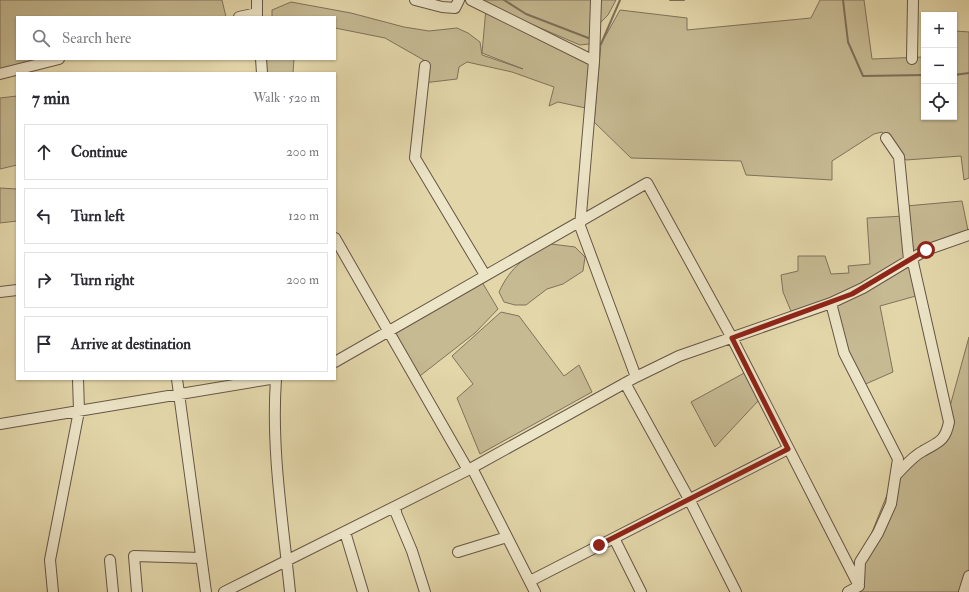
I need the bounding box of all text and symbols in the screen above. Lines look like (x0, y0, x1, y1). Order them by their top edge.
map controls (921, 12, 957, 120)
button: + (921, 12, 957, 48)
search box (16, 16, 336, 60)
icon: search (30, 27, 52, 49)
text: Search here (62, 29, 131, 48)
button: − (921, 48, 957, 84)
button: locate (921, 84, 957, 120)
text: 7 min (32, 88, 70, 109)
text: Walk · 520 m (253, 90, 320, 106)
icon: ahead (33, 141, 55, 163)
text: Continue (71, 143, 127, 162)
text: 200 m (286, 144, 319, 160)
icon: left (33, 205, 55, 227)
text: Turn left (71, 207, 125, 226)
text: 120 m (288, 208, 319, 224)
route start (917, 241, 935, 259)
icon: right (33, 269, 55, 291)
text: Turn right (71, 271, 134, 290)
text: 200 m (286, 272, 319, 288)
icon: arrive (33, 333, 55, 355)
text: Arrive at destination (71, 335, 191, 354)
route end (590, 536, 608, 554)

